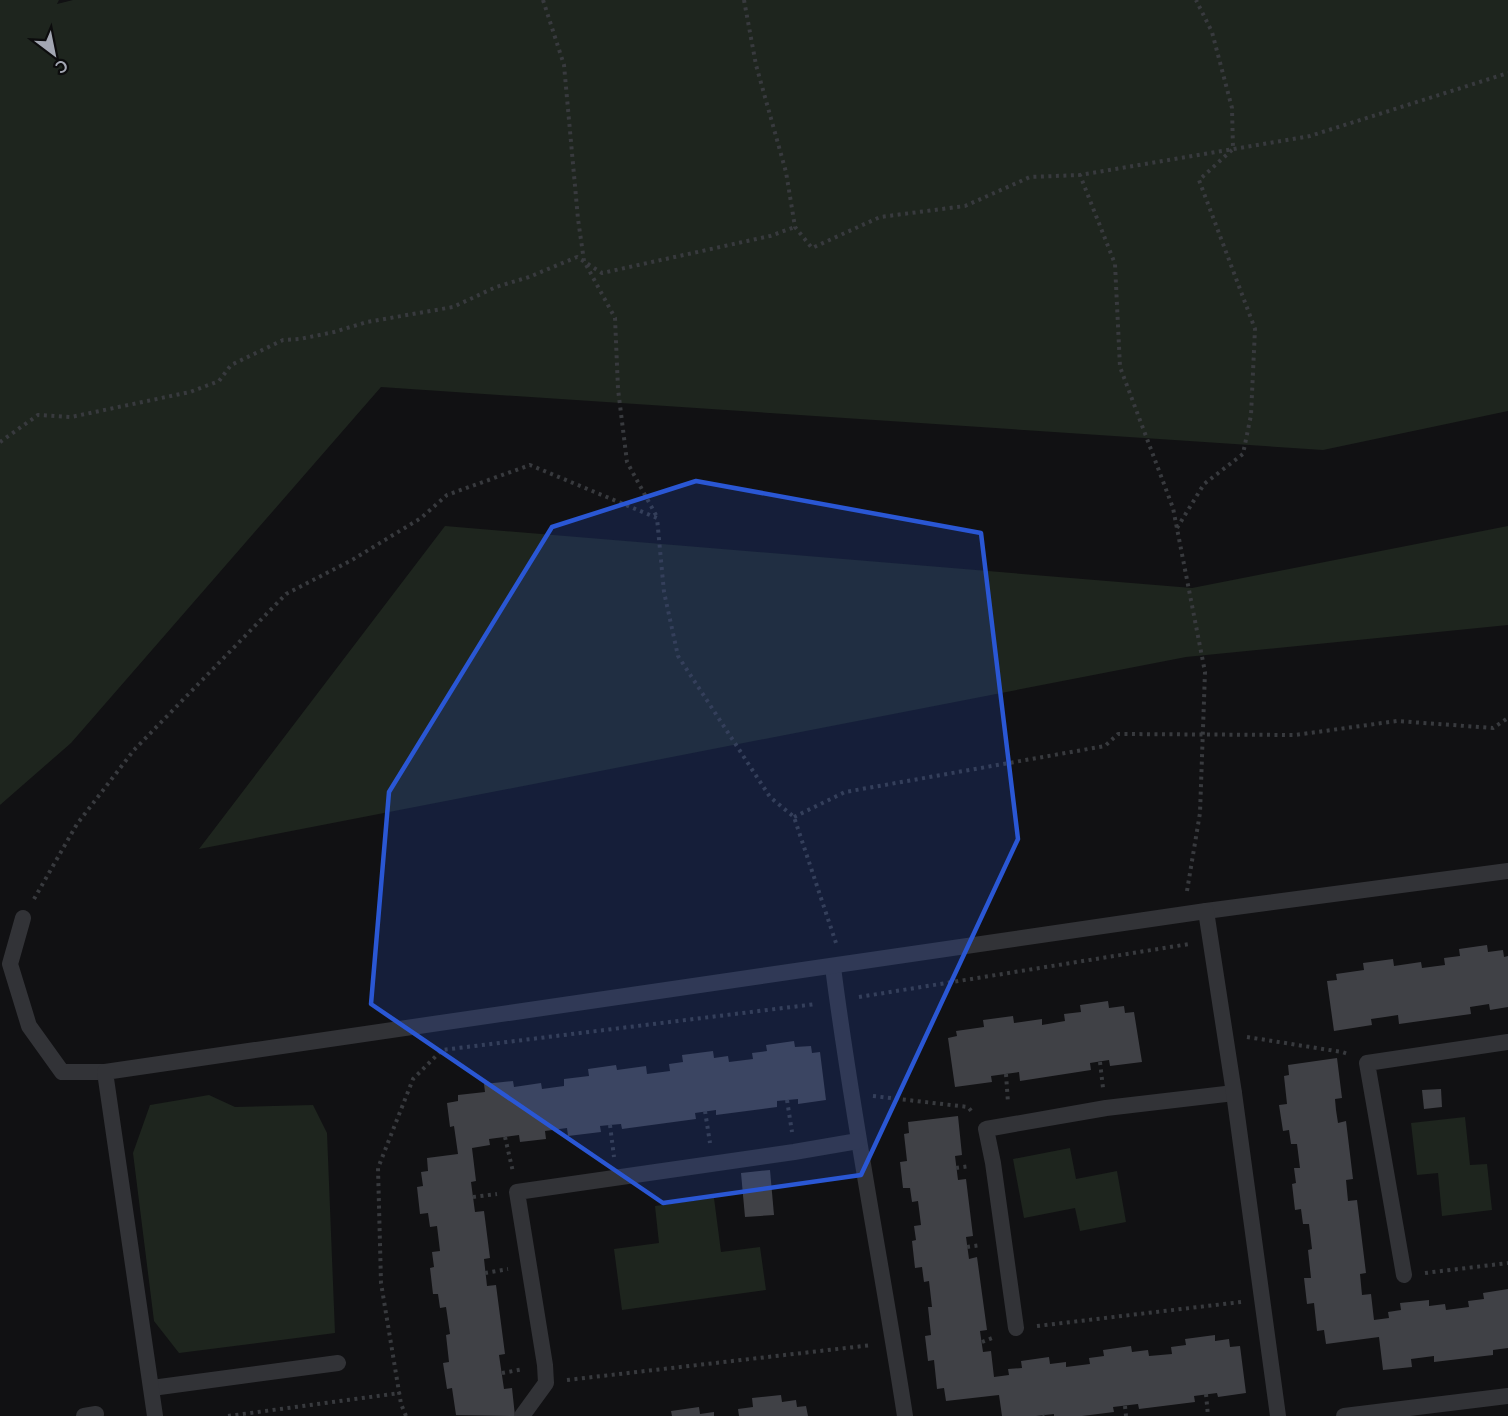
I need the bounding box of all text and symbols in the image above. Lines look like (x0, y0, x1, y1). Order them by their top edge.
north arrow (24, 24, 84, 84)
text: С (52, 56, 72, 78)

